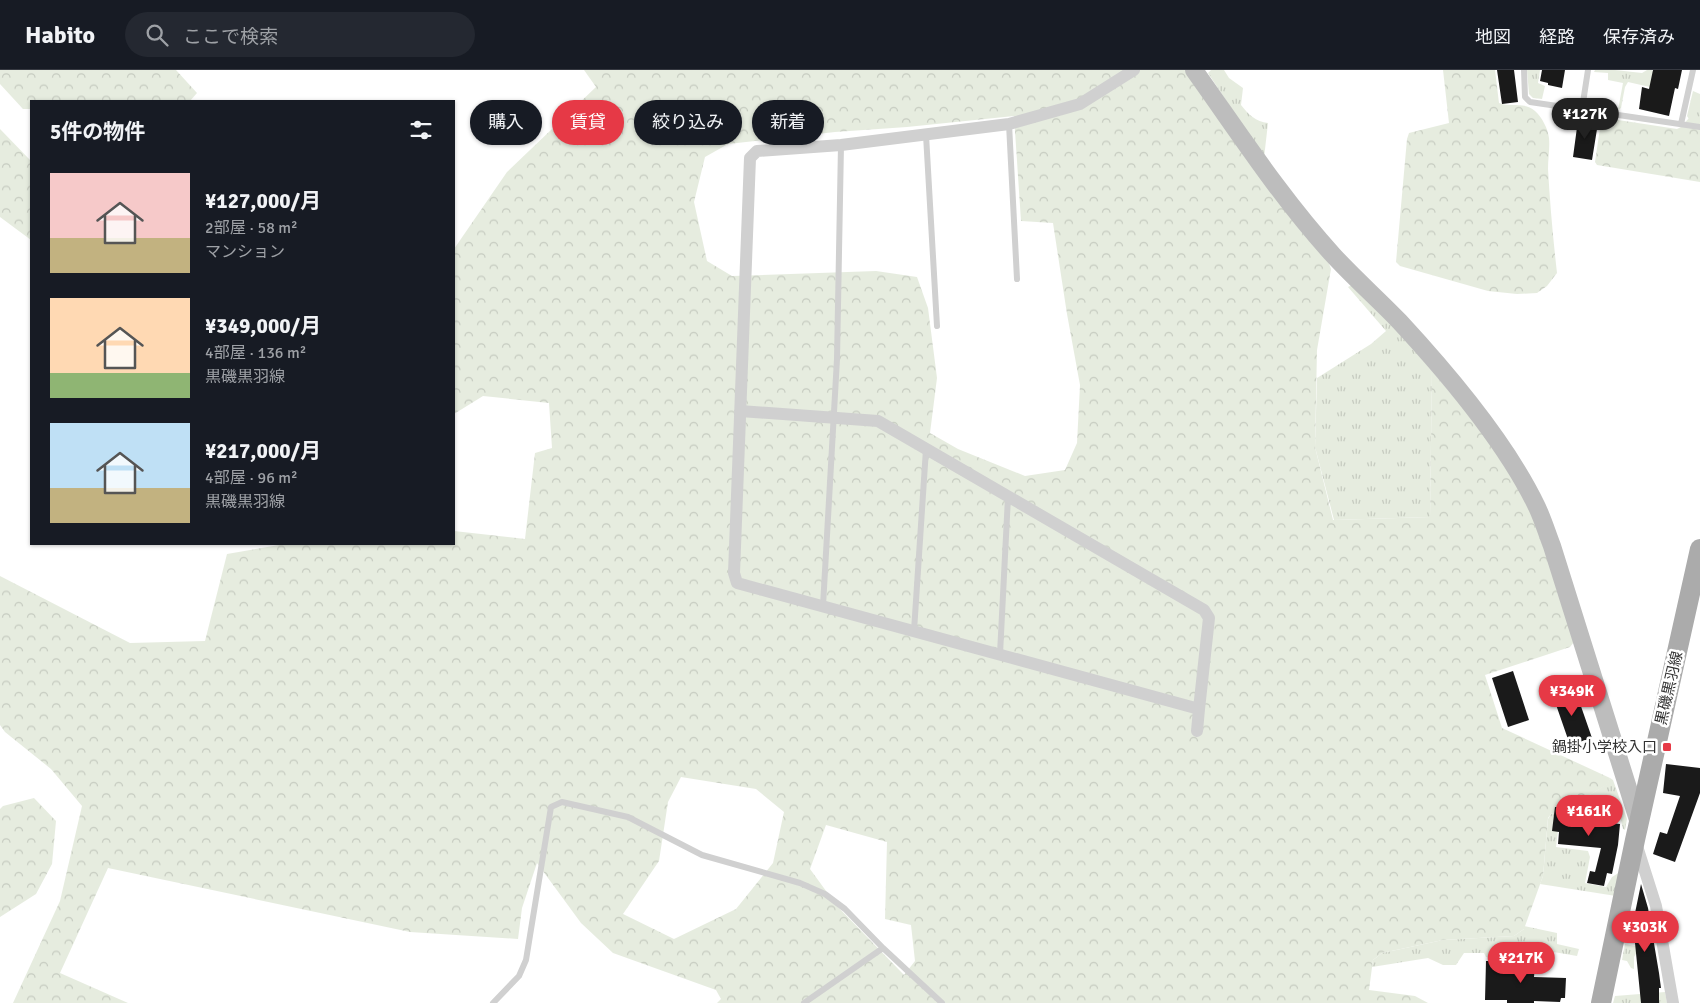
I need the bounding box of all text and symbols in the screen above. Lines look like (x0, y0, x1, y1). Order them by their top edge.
search box (125, 12, 475, 57)
text: Habito (25, 20, 95, 50)
icon: search (143, 21, 171, 49)
text: ここで検索 (183, 25, 278, 49)
text: 地図 (1475, 26, 1511, 48)
text: 経路 (1539, 26, 1575, 48)
text: 保存済み (1603, 26, 1675, 48)
pin: ¥127K (1550, 98, 1620, 140)
chip: 購入 (470, 100, 542, 145)
chip: 賃貸 (552, 100, 624, 145)
chip: 絞り込み (634, 100, 742, 145)
chip: 新着 (752, 100, 824, 145)
text: ¥127K (1563, 104, 1607, 124)
icon: filters (407, 116, 435, 144)
text: 5件の物件 (50, 119, 145, 145)
text: ¥127,000/月 (205, 188, 321, 214)
icon: home (90, 193, 150, 253)
text: 2部屋 · 58 m² (205, 218, 298, 238)
text: マンション (205, 242, 285, 262)
text: ¥349,000/月 (205, 313, 321, 339)
icon: home (90, 318, 150, 378)
text: 4部屋 · 136 m² (205, 343, 306, 363)
text: 黒磯黒羽線 (205, 367, 285, 387)
text: ¥217,000/月 (205, 438, 321, 464)
icon: home (90, 443, 150, 503)
text: 4部屋 · 96 m² (205, 468, 298, 488)
text: 黒磯黒羽線 (205, 492, 285, 512)
street label: 黒磯黒羽線 (1652, 649, 1686, 727)
pin: ¥349K (1537, 674, 1607, 717)
text: ¥349K (1550, 681, 1594, 701)
place label: 鍋掛小学校入口 (1552, 738, 1657, 756)
marker: 鍋掛小学校入口 (1661, 741, 1673, 753)
pin: ¥161K (1554, 794, 1624, 837)
text: ¥161K (1567, 801, 1611, 821)
pin: ¥303K (1610, 910, 1680, 953)
text: ¥303K (1623, 917, 1667, 937)
pin: ¥217K (1486, 942, 1556, 984)
text: ¥217K (1499, 948, 1543, 968)

